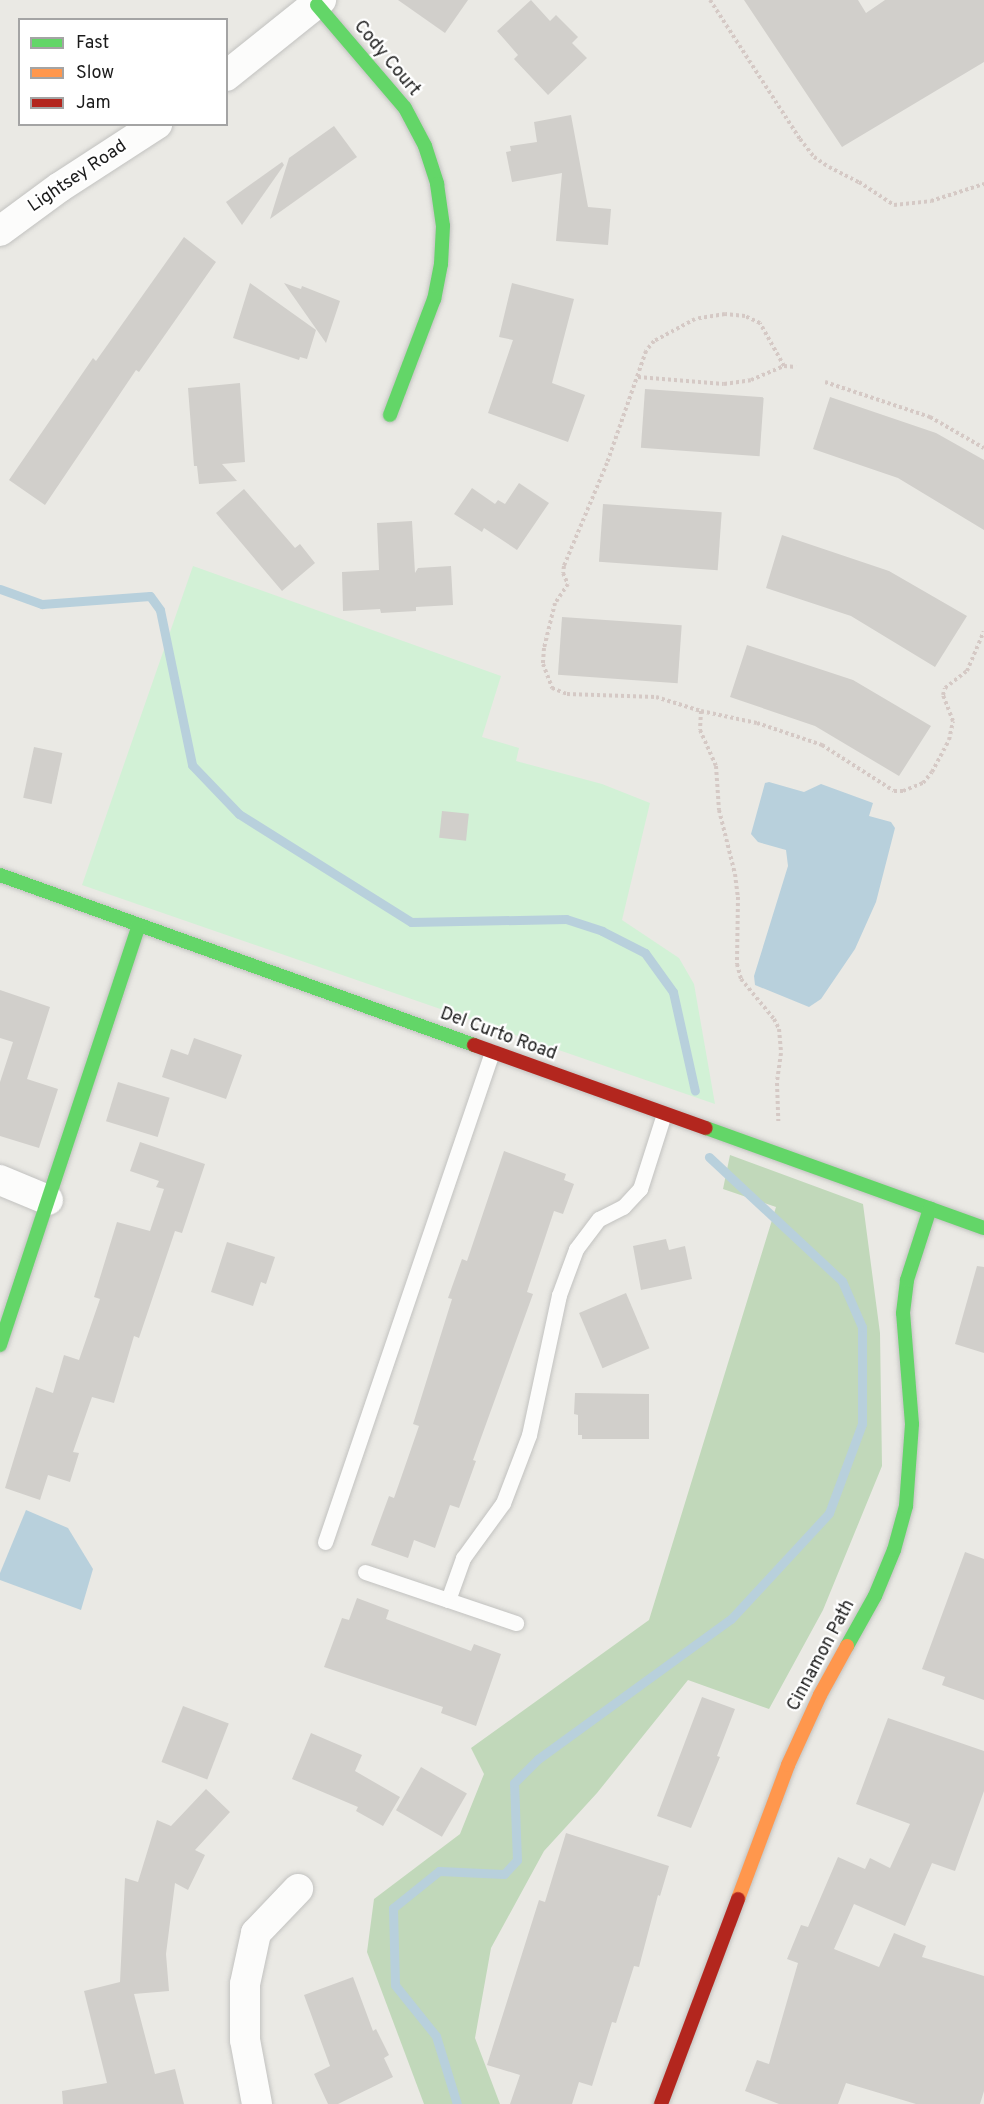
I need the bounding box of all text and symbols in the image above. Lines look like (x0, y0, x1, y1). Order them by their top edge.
street label: Cody Court (348, 17, 424, 101)
legend (18, 18, 228, 126)
text: Fast (76, 32, 109, 55)
text: Slow (76, 62, 114, 85)
text: Jam (76, 92, 111, 115)
street label: Lightsey Road (25, 136, 131, 218)
street label: Del Curto Road (437, 1004, 559, 1066)
street label: Cinnamon Path (784, 1597, 860, 1715)

